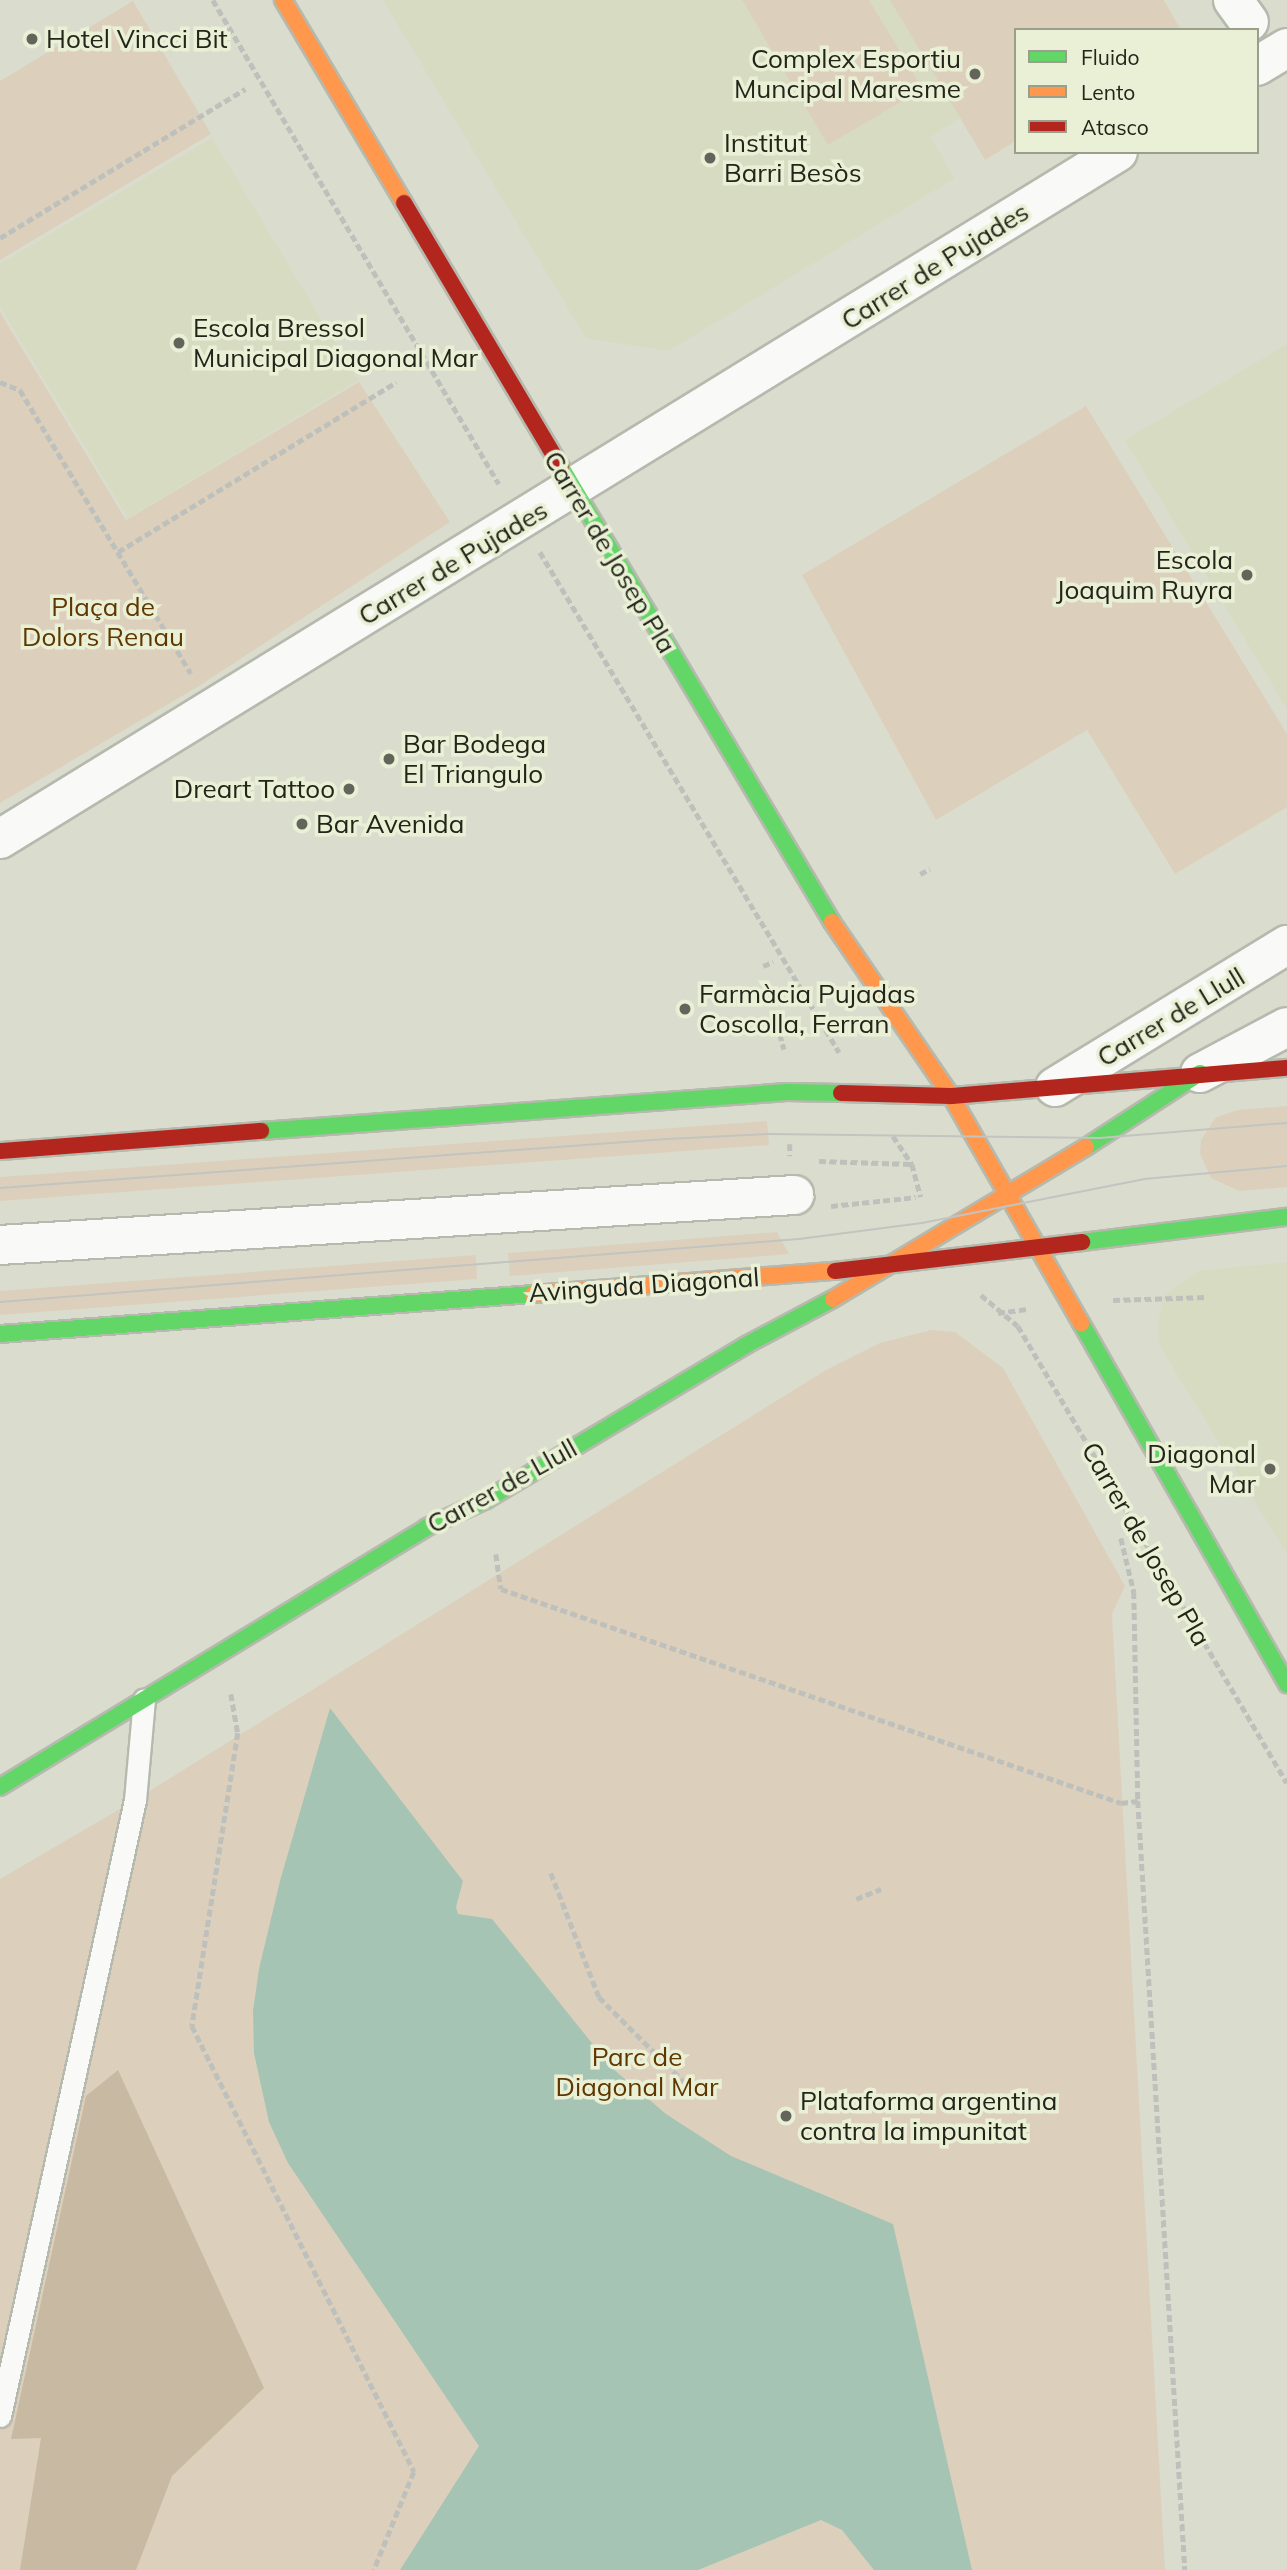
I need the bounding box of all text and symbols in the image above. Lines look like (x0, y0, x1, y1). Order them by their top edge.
place label: Hotel Vincci Bit (46, 23, 228, 55)
legend (1014, 28, 1259, 154)
marker: Hotel Vincci Bit (24, 31, 40, 47)
place label: Complex Esportiu Muncipal Maresme (734, 43, 961, 104)
text: Fluido (1081, 44, 1140, 70)
marker: Complex Esportiu Muncipal Maresme (967, 66, 983, 82)
text: Lento (1081, 79, 1135, 105)
text: Atasco (1081, 114, 1149, 140)
place label: Institut Barri Besòs (724, 127, 862, 188)
marker: Institut Barri Besòs (702, 150, 718, 166)
street label: Carrer de Pujades (836, 196, 1034, 336)
place label: Escola Bressol Municipal Diagonal Mar (193, 312, 478, 374)
marker: Escola Bressol Municipal Diagonal Mar (171, 335, 187, 351)
street label: Carrer de Josep Pla (537, 445, 683, 659)
street label: Carrer de Pujades (353, 494, 553, 632)
place label: Escola Joaquim Ruyra (1056, 544, 1233, 606)
marker: Escola Joaquim Ruyra (1239, 567, 1255, 583)
park label: Plaça de Dolors Renau (22, 591, 184, 652)
place label: Bar Bodega El Triangulo (403, 728, 546, 790)
marker: Bar Bodega El Triangulo (381, 751, 397, 767)
place label: Dreart Tattoo (174, 773, 335, 805)
marker: Dreart Tattoo (341, 781, 357, 797)
place label: Bar Avenida (316, 808, 464, 840)
marker: Bar Avenida (294, 816, 310, 832)
street label: Carrer de Llull (1092, 961, 1250, 1073)
place label: Farmàcia Pujadas Coscolla, Ferran (699, 978, 916, 1040)
marker: Farmàcia Pujadas Coscolla, Ferran (677, 1001, 693, 1017)
street label: Avinguda Diagonal (528, 1261, 760, 1309)
street label: Carrer de Llull (422, 1432, 582, 1540)
street label: Carrer de Josep Pla (1075, 1437, 1217, 1651)
place label: Diagonal Mar (1147, 1438, 1256, 1500)
marker: Diagonal Mar (1262, 1461, 1278, 1477)
park label: Parc de Diagonal Mar (556, 2041, 718, 2102)
place label: Plataforma argentina contra la impunitat (800, 2085, 1057, 2146)
marker: Plataforma argentina contra la impunitat (778, 2108, 794, 2124)

